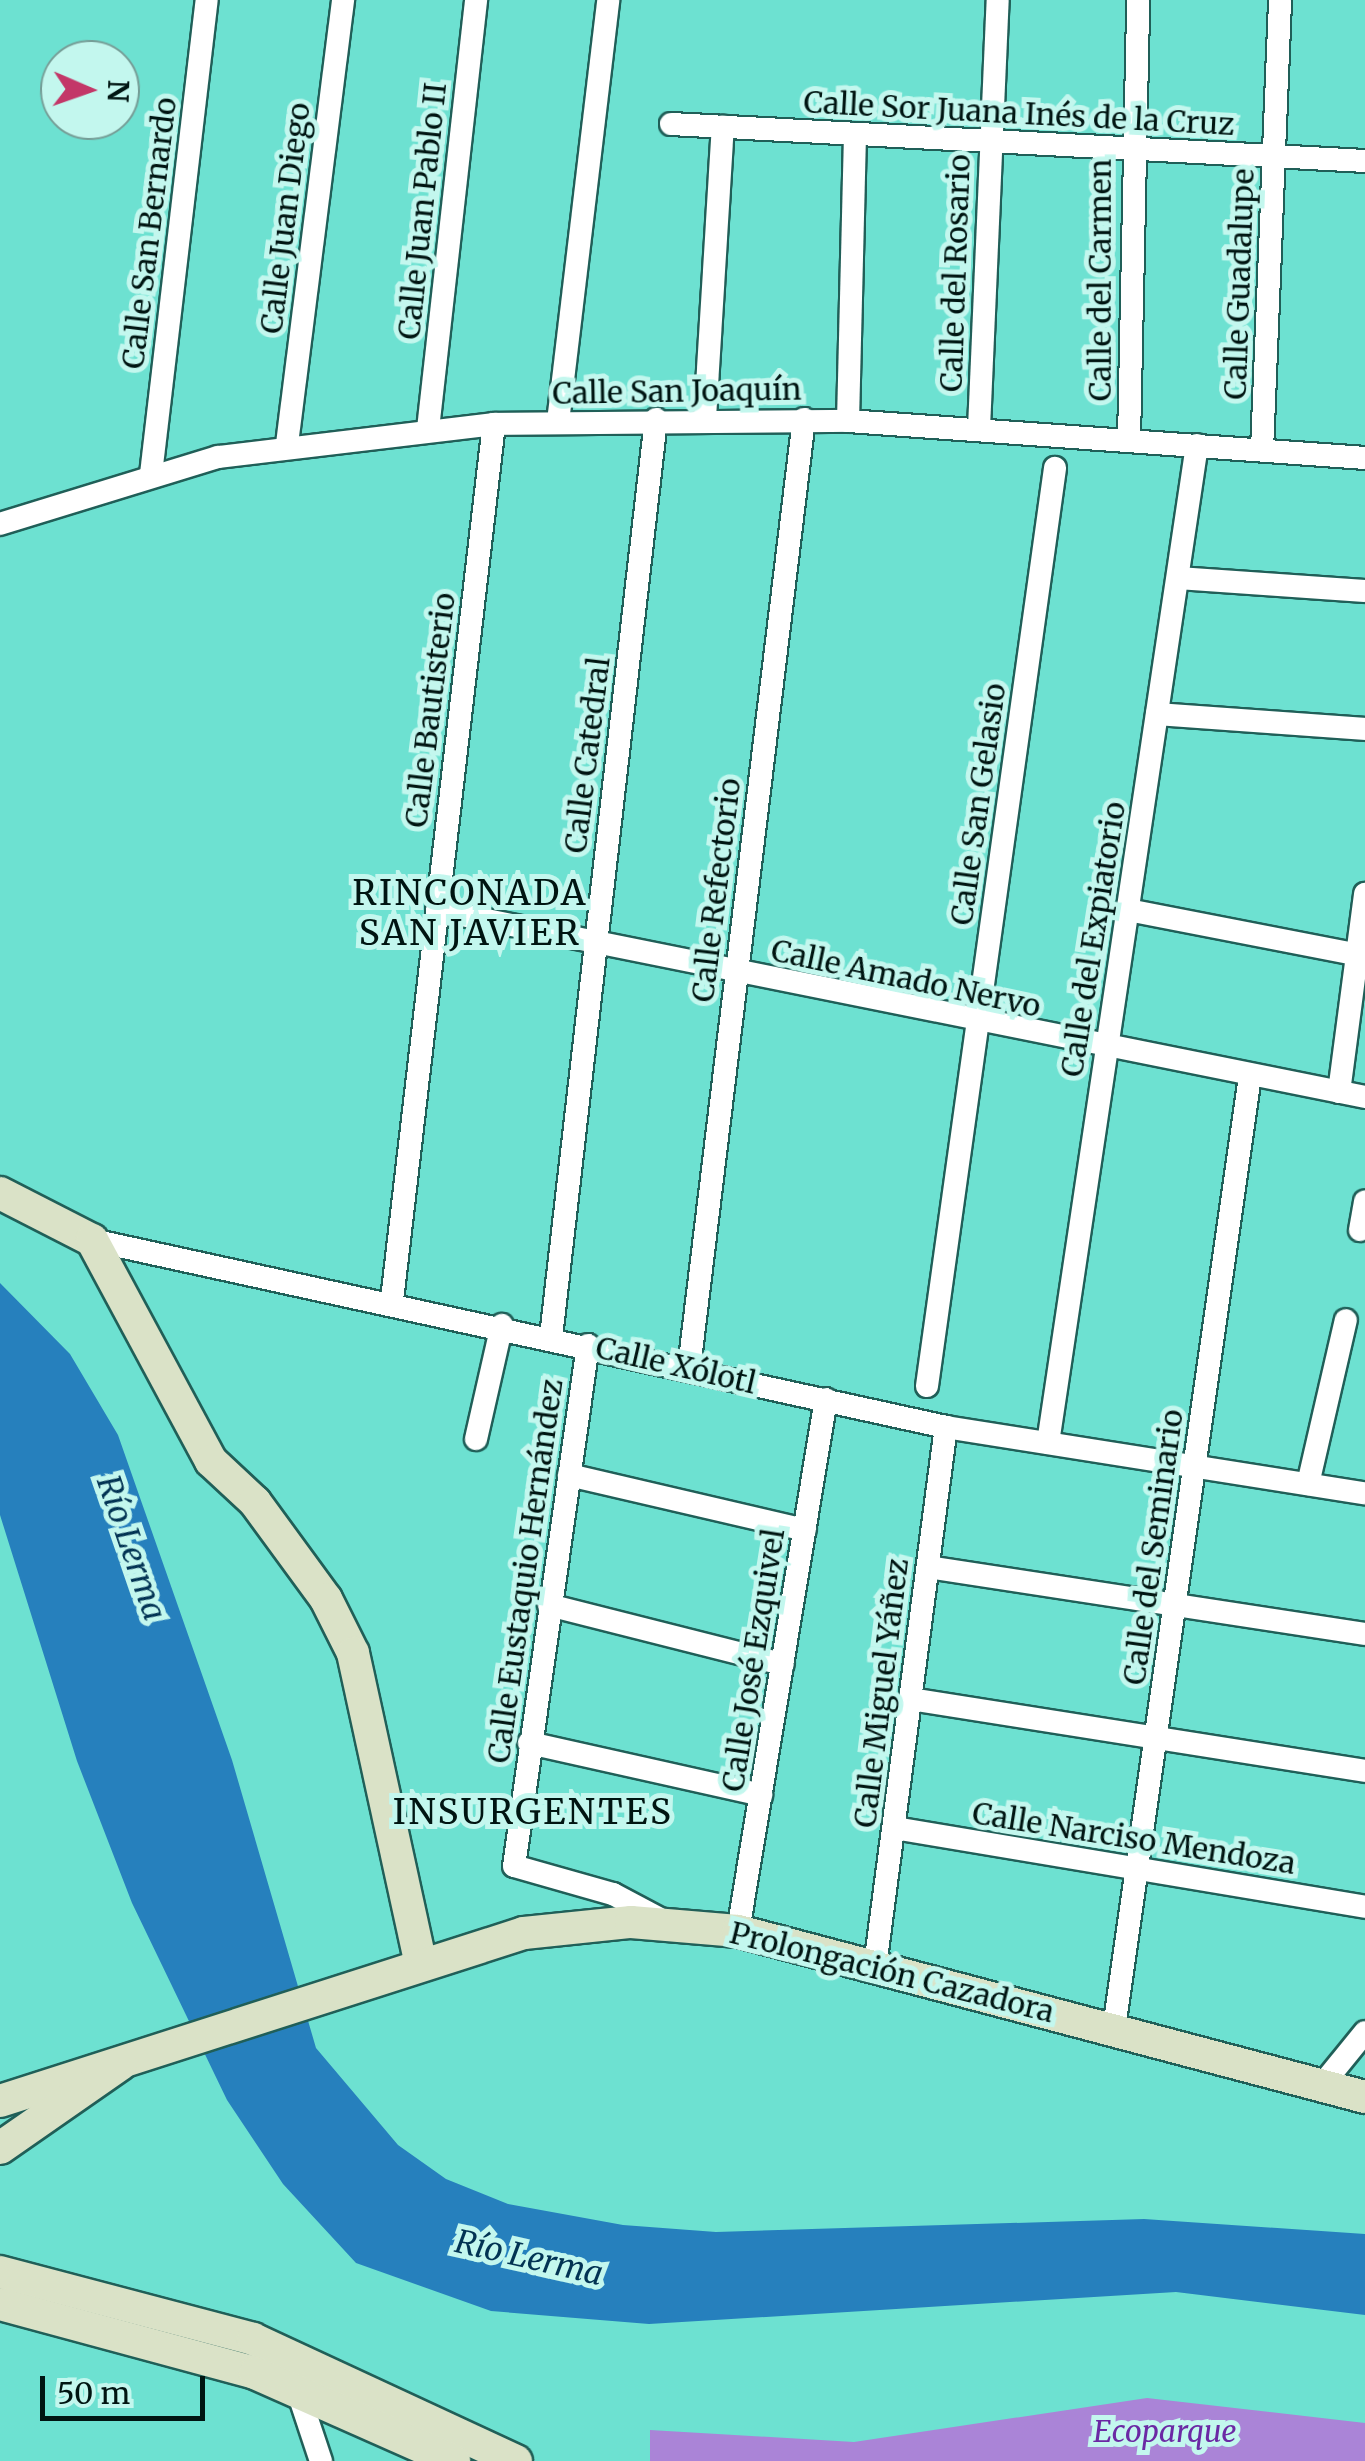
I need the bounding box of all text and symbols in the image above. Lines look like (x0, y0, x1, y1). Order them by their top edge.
north arrow (40, 40, 140, 140)
text: N (100, 79, 136, 103)
street label: Calle Juan Pablo II (391, 81, 453, 341)
street label: Calle Sor Juana Inés de la Cruz (803, 84, 1235, 142)
street label: Calle San Bernardo (114, 95, 184, 371)
street label: Calle Juan Diego (253, 100, 317, 336)
street label: Calle del Rosario (933, 154, 977, 392)
street label: Calle del Carmen (1082, 159, 1118, 401)
street label: Calle Guadalupe (1217, 168, 1261, 400)
street label: Calle San Joaquín (552, 371, 802, 411)
street label: Calle Bautisterio (398, 591, 462, 829)
street label: Calle Catedral (557, 655, 617, 855)
street label: Calle San Gelasio (943, 681, 1013, 927)
street label: Calle Refectorio (684, 776, 748, 1004)
street label: Calle del Expiatorio (1053, 799, 1133, 1079)
district label: RINCONADA SAN JAVIER (352, 872, 588, 954)
street label: Calle Amado Nervo (768, 932, 1044, 1024)
street label: Calle Xólotl (592, 1329, 760, 1401)
street label: Calle Eustaquio Hernández (480, 1377, 570, 1765)
street label: Calle del Seminario (1116, 1407, 1190, 1687)
water label: Río Lerma (88, 1471, 174, 1625)
street label: Calle José Ezquivel (714, 1526, 792, 1794)
street label: Calle Miguel Yáñez (847, 1556, 915, 1830)
district label: INSURGENTES (393, 1791, 673, 1833)
street label: Calle Narciso Mendoza (970, 1795, 1298, 1881)
street label: Prolongación Cazadora (726, 1914, 1058, 2030)
water label: Río Lerma (451, 2222, 607, 2294)
scale bar (45, 2356, 210, 2418)
text: 50 m (57, 2374, 130, 2412)
park label: Ecoparque (1093, 2413, 1237, 2449)

